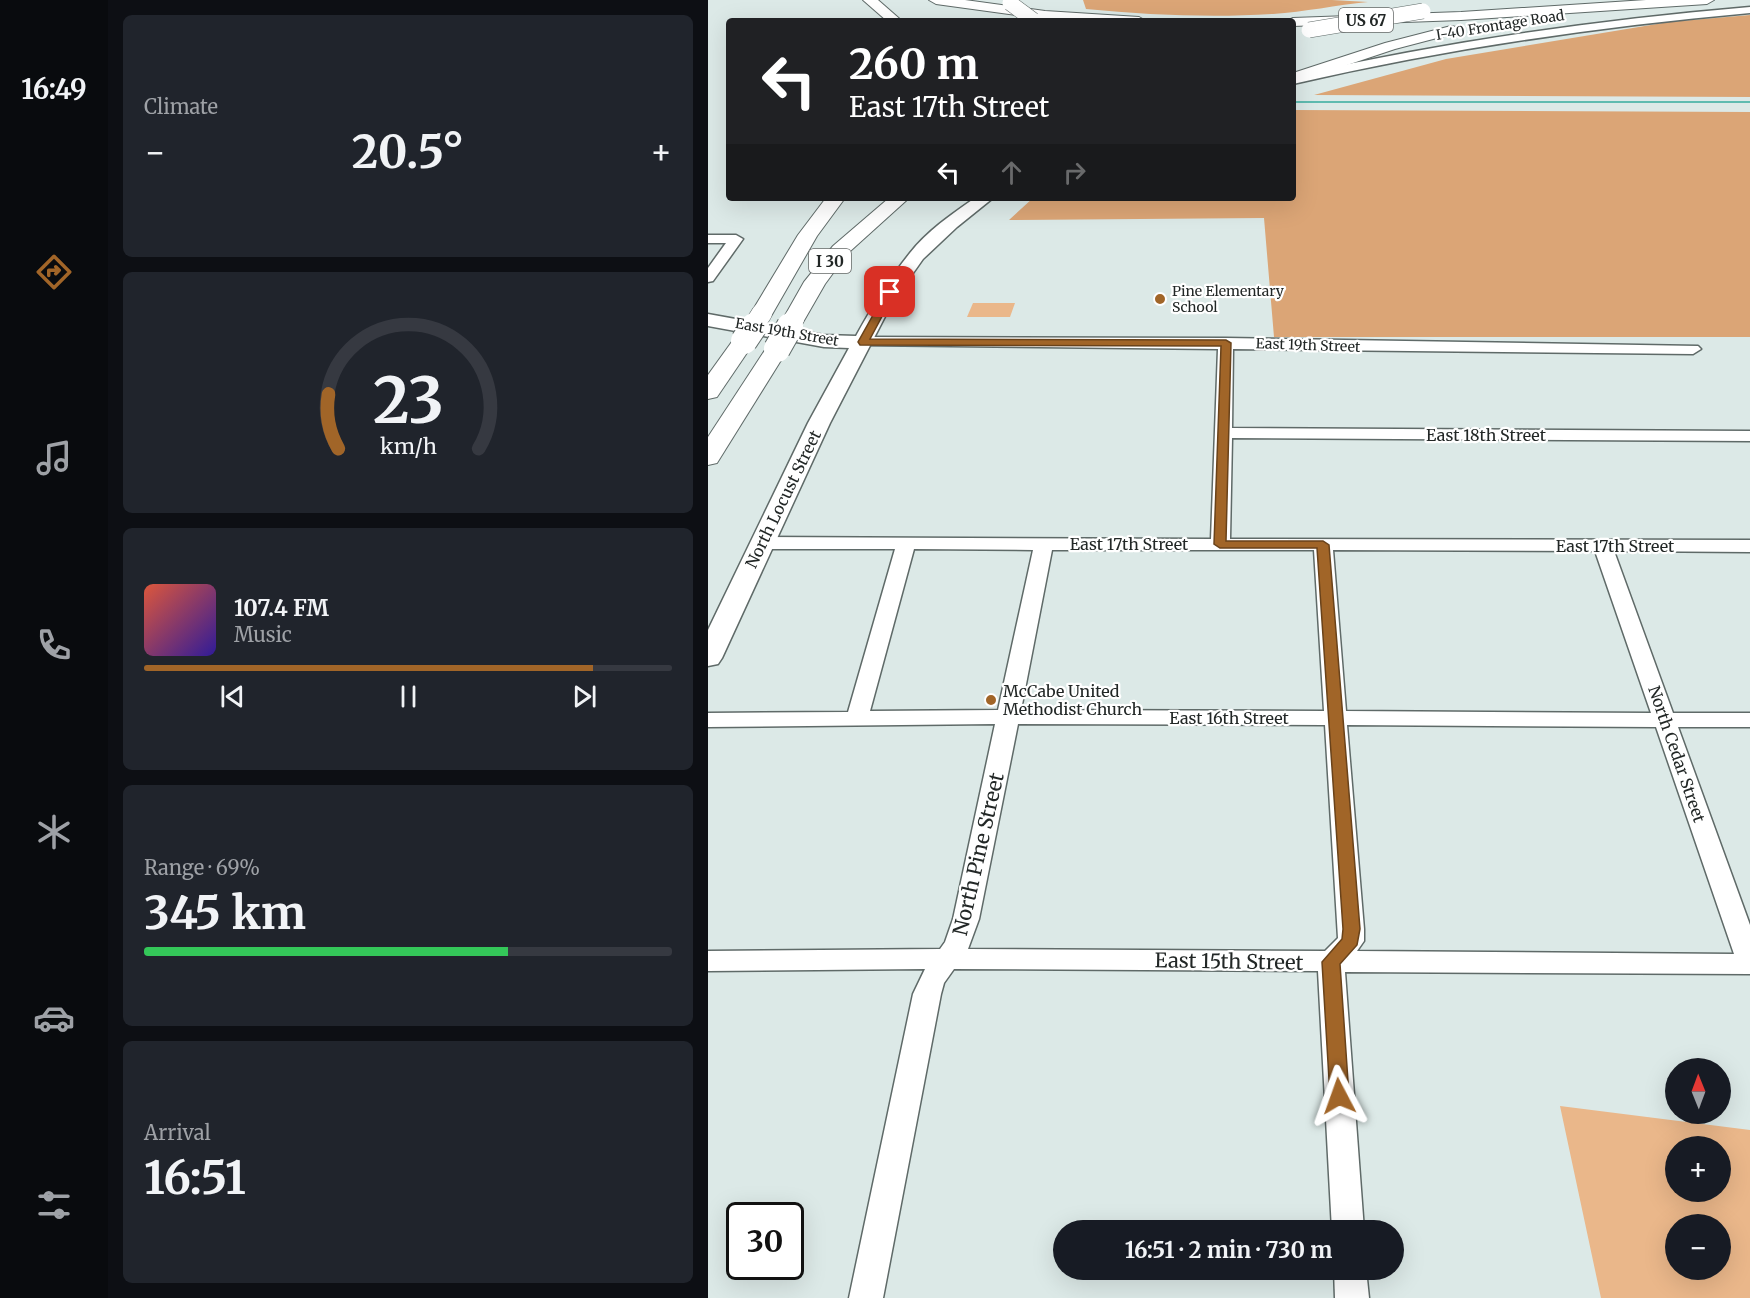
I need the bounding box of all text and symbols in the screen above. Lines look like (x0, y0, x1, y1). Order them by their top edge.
street label: I-40 Frontage Road (1435, 6, 1566, 44)
road number: US 67 (1339, 8, 1393, 32)
text: 260 m (849, 38, 979, 90)
icon: left (750, 42, 828, 120)
text: 16:49 (21, 72, 87, 106)
text: East 17th Street (849, 90, 1049, 124)
text: Climate (144, 94, 218, 119)
text: 20.5° (352, 124, 464, 180)
text: − (144, 132, 166, 173)
text: + (650, 132, 672, 173)
icon: left (932, 156, 965, 189)
icon: ahead (995, 156, 1028, 189)
icon: right (1058, 156, 1091, 189)
road number: I 30 (809, 249, 851, 273)
icon: directions (33, 251, 75, 293)
pin (864, 266, 915, 317)
icon: arrive (873, 275, 906, 308)
place label: Pine Elementary School (1172, 282, 1285, 316)
marker: Pine Elementary School (1153, 292, 1167, 306)
street label: East 19th Street (734, 314, 841, 350)
street label: East 19th Street (1255, 334, 1361, 356)
text: 23 (373, 363, 443, 441)
street label: East 18th Street (1426, 425, 1547, 445)
street label: North Locust Street (741, 426, 825, 571)
text: km/h (380, 434, 436, 461)
icon: music (33, 437, 75, 479)
street label: East 17th Street (1070, 534, 1189, 554)
street label: East 17th Street (1556, 536, 1675, 556)
text: 107.4 FM (234, 594, 329, 622)
text: Music (234, 622, 292, 647)
icon: phone (33, 624, 75, 666)
icon: previous (216, 680, 249, 713)
icon: pause (392, 680, 425, 713)
icon: next (568, 680, 601, 713)
place label: McCabe United Methodist Church (1003, 681, 1142, 719)
street label: North Cedar Street (1644, 683, 1710, 826)
marker: McCabe United Methodist Church (984, 693, 998, 707)
street label: East 16th Street (1169, 708, 1290, 728)
street label: North Pine Street (947, 770, 1009, 938)
icon: climate (33, 811, 75, 853)
text: Range · 69% (144, 855, 260, 880)
text: 345 km (144, 885, 306, 941)
street label: East 15th Street (1154, 947, 1304, 975)
icon: car (33, 997, 75, 1039)
north arrow (1665, 1058, 1731, 1124)
map controls (1665, 1058, 1731, 1280)
position arrow (1307, 1064, 1371, 1128)
text: Arrival (144, 1120, 211, 1145)
button: + (1665, 1136, 1731, 1202)
text: 16:51 (144, 1150, 246, 1206)
icon: filters (33, 1184, 75, 1226)
speed limit sign: 30 (726, 1202, 804, 1280)
button: − (1665, 1214, 1731, 1280)
text: 16:51 · 2 min · 730 m (1125, 1236, 1332, 1264)

